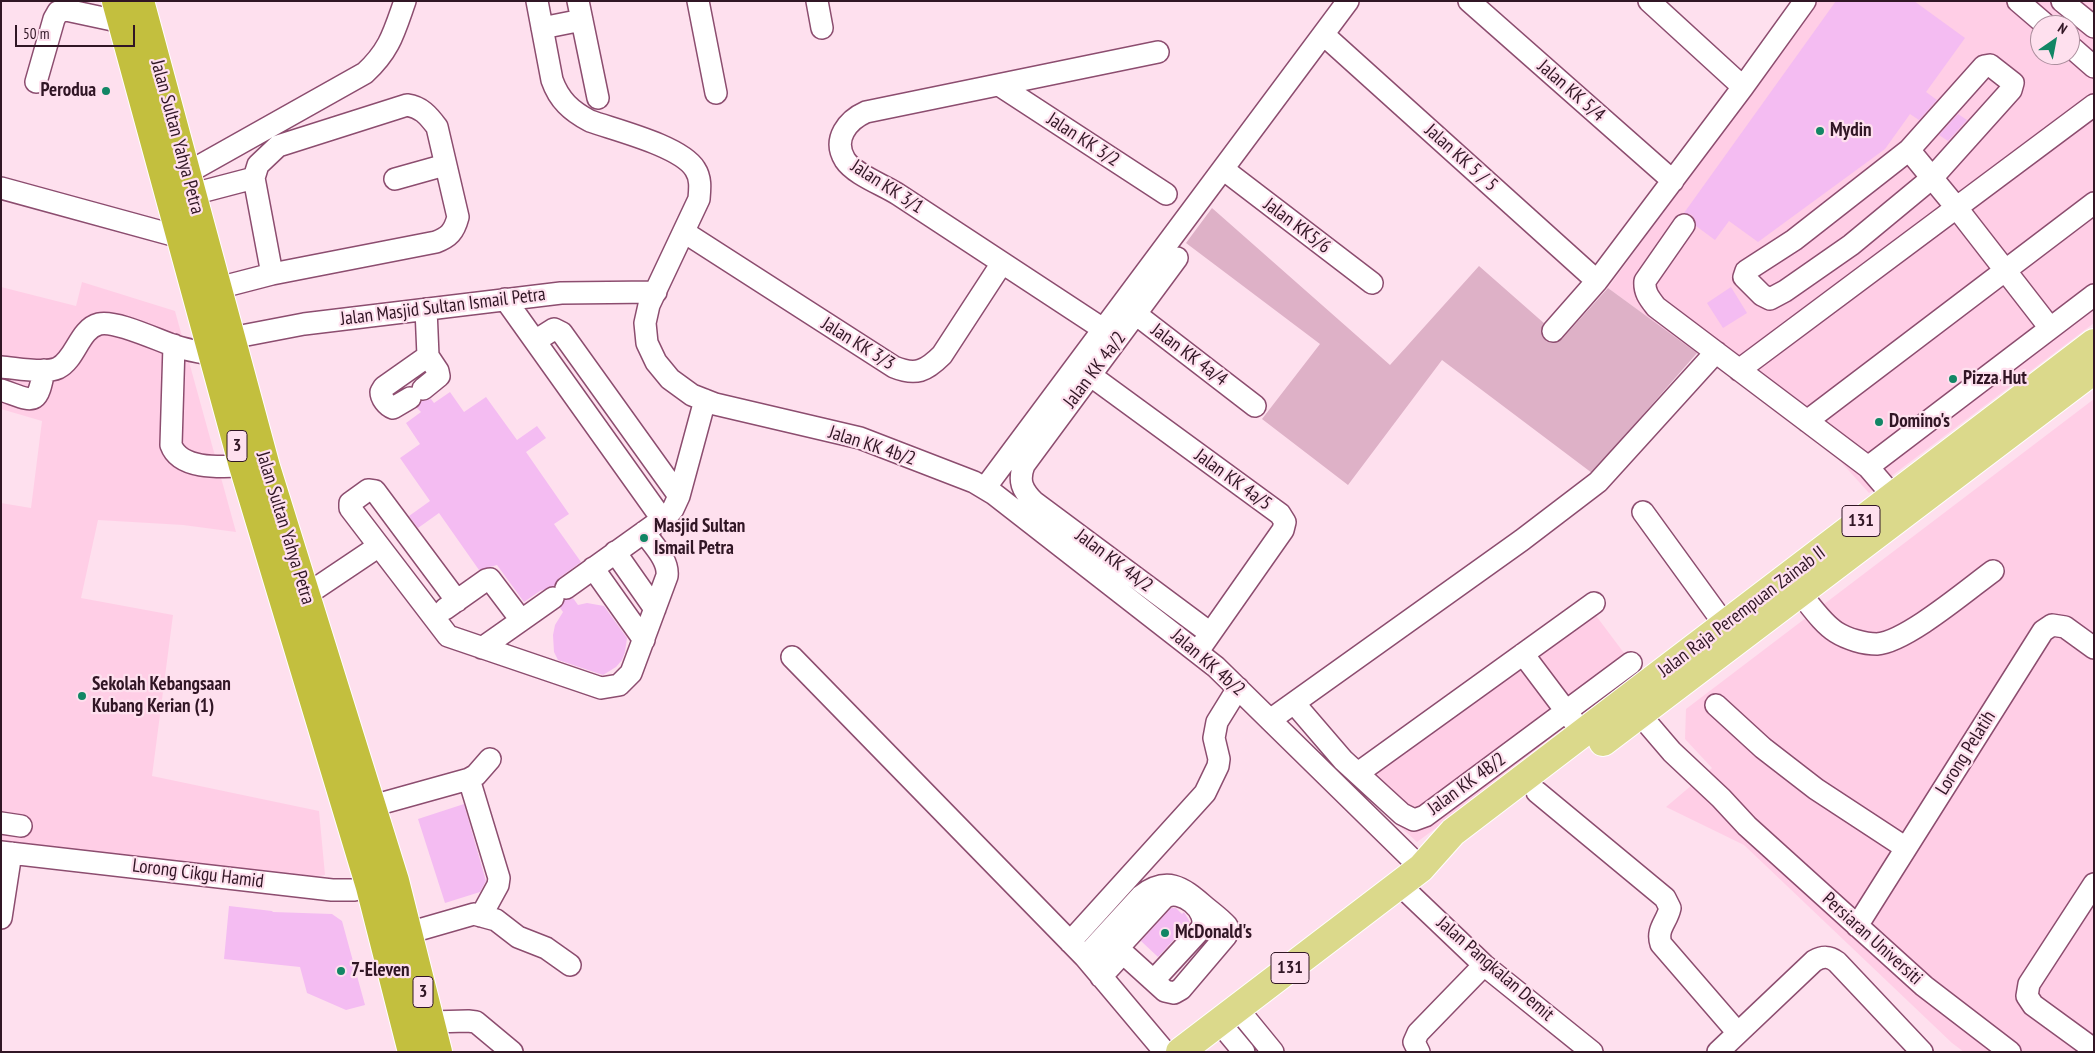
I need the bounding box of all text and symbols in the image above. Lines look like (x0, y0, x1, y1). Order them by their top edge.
scale bar (18, 15, 138, 47)
north arrow (2030, 15, 2080, 65)
text: N (2055, 19, 2071, 38)
text: 50 m (23, 24, 49, 43)
street label: Jalan KK 5/4 (1533, 55, 1609, 127)
street label: Jalan Sultan Yahya Petra (145, 57, 209, 217)
place label: Perodua (41, 80, 96, 102)
marker: Perodua (100, 85, 112, 97)
street label: Jalan KK 3/2 (1042, 108, 1124, 172)
street label: Jalan KK 5 / 5 (1420, 119, 1502, 197)
place label: Mydin (1830, 120, 1871, 142)
marker: Mydin (1814, 125, 1826, 137)
street label: Jalan KK 3/1 (846, 155, 928, 219)
street label: Jalan KK5/6 (1259, 193, 1335, 259)
street label: Jalan Masjid Sultan Ismail Petra (339, 283, 547, 331)
street label: Jalan KK 3/3 (817, 313, 899, 375)
street label: Jalan KK 4a/4 (1146, 319, 1232, 391)
street label: Jalan KK 4a/2 (1059, 327, 1131, 413)
place label: Pizza Hut (1963, 368, 2027, 390)
marker: Pizza Hut (1947, 373, 1959, 385)
place label: Domino's (1889, 411, 1950, 433)
marker: Domino's (1873, 416, 1885, 428)
street label: Jalan KK 4b/2 (826, 421, 918, 471)
road number: 3 (227, 431, 247, 462)
street label: Jalan KK 4a/5 (1190, 444, 1276, 516)
street label: Jalan Sultan Yahya Petra (251, 449, 319, 607)
road number: 131 (1842, 506, 1880, 536)
place label: Masjid Sultan Ismail Petra (654, 516, 745, 560)
street label: Jalan KK 4A/2 (1071, 525, 1157, 597)
marker: Masjid Sultan Ismail Petra (638, 532, 650, 544)
street label: Jalan Raja Perempuan Zainab II (1654, 542, 1830, 682)
street label: Jalan KK 4b/2 (1166, 625, 1250, 701)
place label: Sekolah Kebangsaan Kubang Kerian (1) (92, 674, 231, 718)
marker: Sekolah Kebangsaan Kubang Kerian (1) (76, 690, 88, 702)
street label: Lorong Pelatih (1931, 707, 2001, 799)
street label: Jalan KK 4B/2 (1423, 748, 1511, 820)
street label: Lorong Cikgu Hamid (131, 855, 265, 893)
street label: Persiaran Universiti (1817, 888, 1927, 990)
street label: Jalan Pangkalan Demit (1432, 912, 1558, 1026)
place label: McDonald's (1175, 922, 1252, 944)
marker: McDonald's (1159, 927, 1171, 939)
road number: 131 (1271, 952, 1309, 984)
place label: 7-Eleven (351, 960, 410, 982)
marker: 7-Eleven (335, 965, 347, 977)
road number: 3 (413, 976, 433, 1008)

